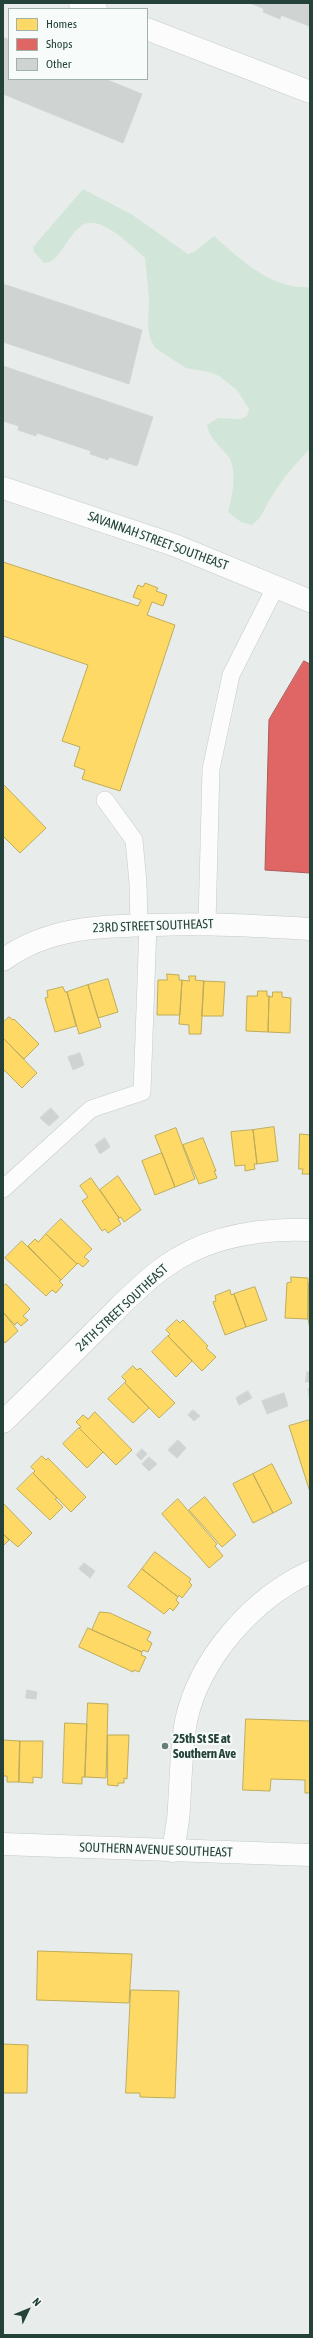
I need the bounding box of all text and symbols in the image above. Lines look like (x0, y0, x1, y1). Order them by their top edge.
legend (8, 8, 148, 80)
text: Homes (46, 17, 77, 31)
text: Shops (46, 37, 72, 51)
text: Other (46, 57, 71, 71)
street label: SAVANNAH STREET SOUTHEAST (86, 508, 230, 574)
street label: 23RD STREET SOUTHEAST (92, 916, 214, 936)
street label: 24TH STREET SOUTHEAST (73, 1261, 171, 1355)
place label: 25th St SE at Southern Ave (173, 1731, 236, 1762)
marker: 25th St SE at Southern Ave (160, 1741, 170, 1751)
street label: SOUTHERN AVENUE SOUTHEAST (79, 1840, 233, 1860)
north arrow (8, 2290, 48, 2330)
text: N (30, 2295, 43, 2308)

